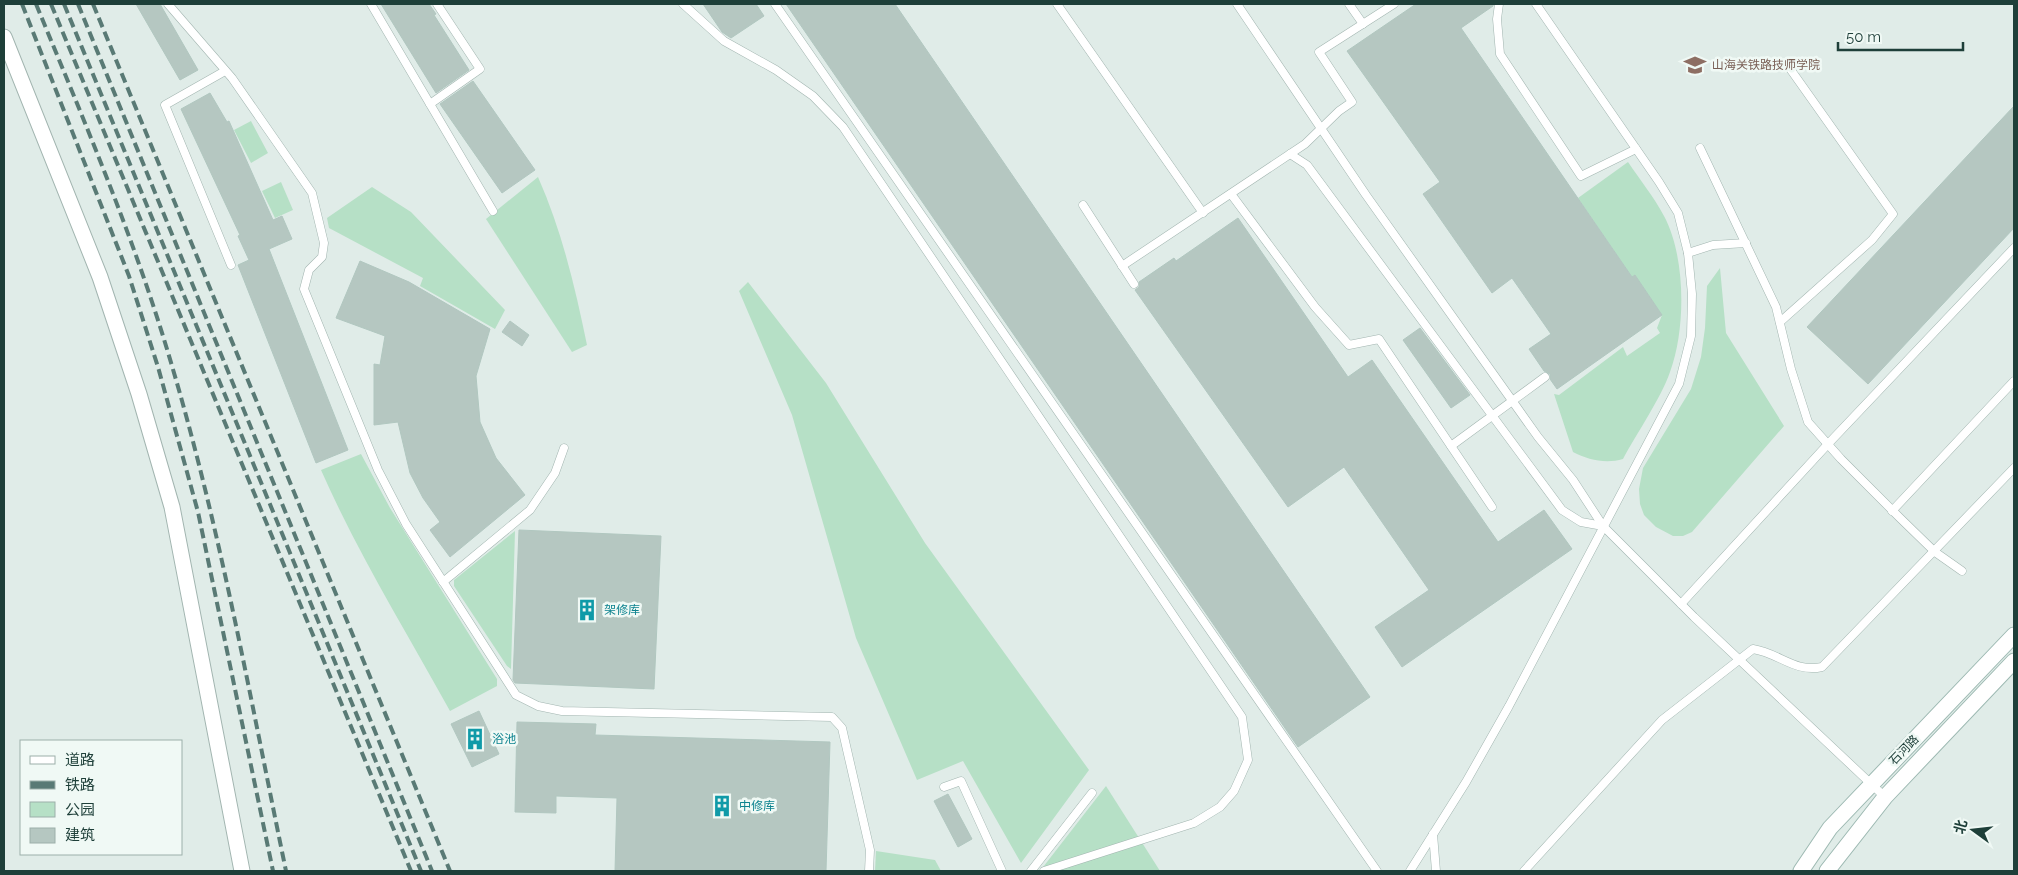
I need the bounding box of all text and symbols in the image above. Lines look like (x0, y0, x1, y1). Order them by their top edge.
scale bar (1838, 20, 1963, 52)
text: 50 m (1846, 28, 1881, 46)
school or university icon: 山海关铁路技师学院 (1682, 52, 1708, 78)
place label: 山海关铁路技师学院 (1712, 58, 1820, 72)
building icon: 架修库 (574, 597, 600, 623)
place label: 架修库 (604, 603, 640, 617)
building icon: 浴池 (462, 726, 488, 752)
place label: 浴池 (492, 732, 516, 746)
street label: 石河路 (1886, 732, 1922, 768)
legend (20, 740, 182, 855)
text: 道路 (65, 751, 95, 769)
text: 铁路 (65, 776, 95, 794)
building icon: 中修库 (709, 793, 735, 819)
place label: 中修库 (739, 799, 775, 813)
text: 公园 (65, 801, 95, 819)
north arrow (1948, 805, 1998, 855)
text: 北 (1951, 818, 1970, 835)
text: 建筑 (65, 826, 95, 844)

